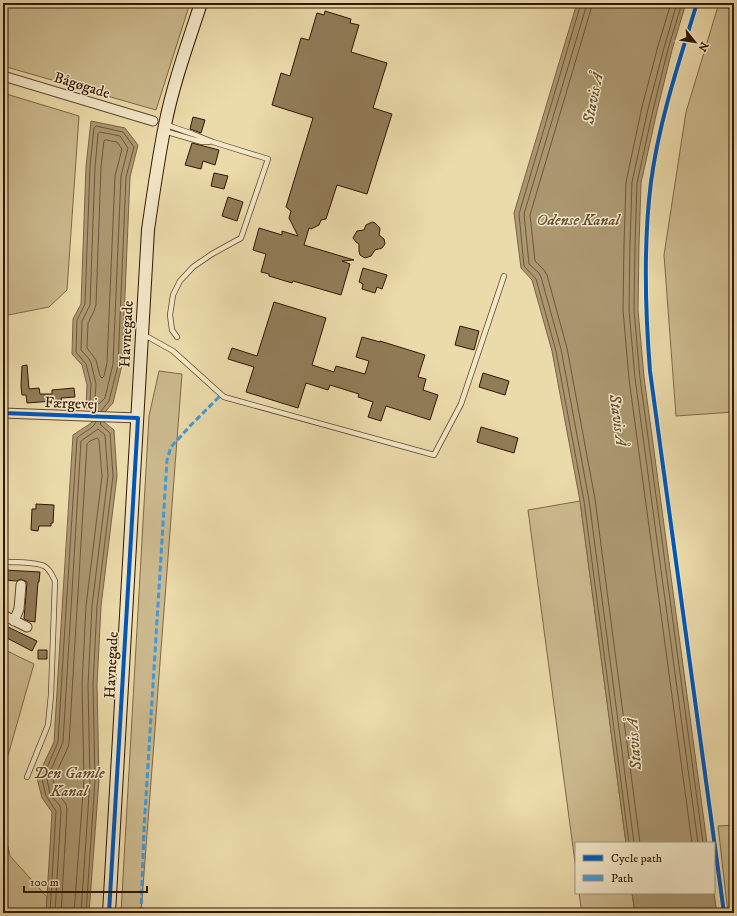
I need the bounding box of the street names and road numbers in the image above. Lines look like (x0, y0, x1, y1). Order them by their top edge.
street label: Bågøgade (51, 68, 112, 103)
street label: Havnegade (115, 300, 138, 368)
street label: Færgevej (44, 393, 98, 414)
street label: Havnegade (100, 631, 123, 699)

